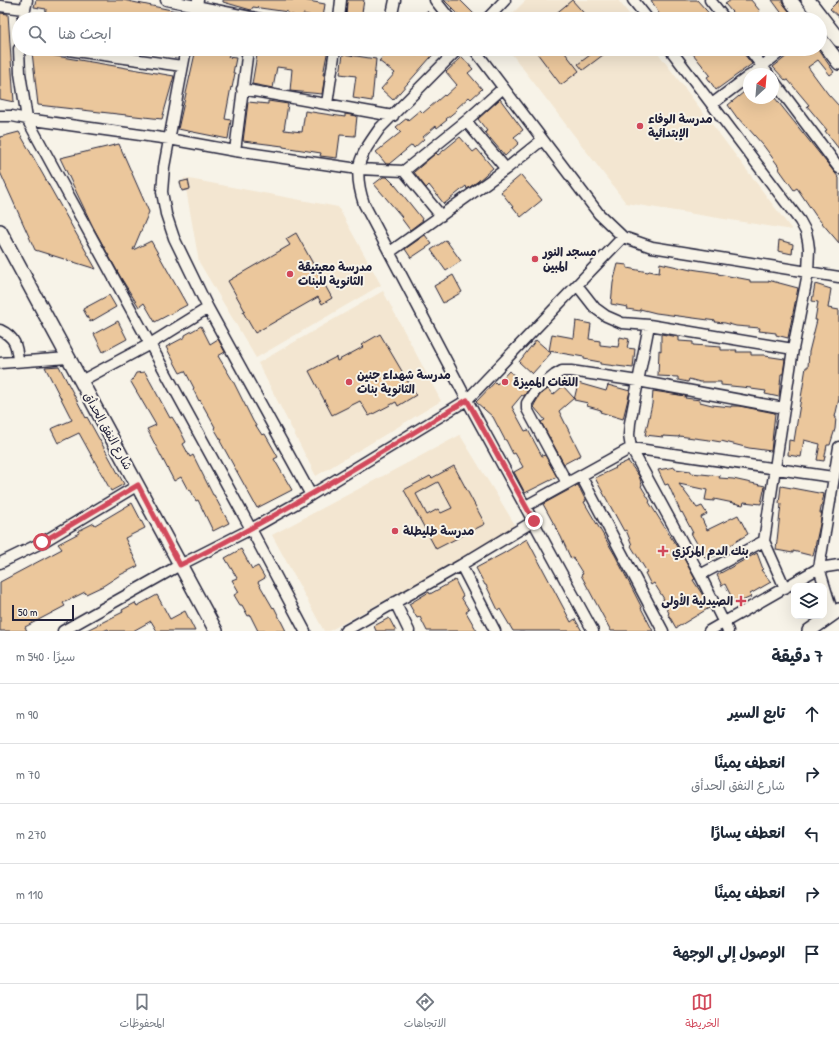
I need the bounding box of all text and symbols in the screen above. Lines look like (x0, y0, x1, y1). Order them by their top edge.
search box (12, 12, 827, 56)
icon: search (26, 23, 48, 45)
text: ابحث هنا (58, 23, 112, 44)
north arrow (743, 68, 779, 104)
place label: مدرسة الوفاء الإبتدائية (648, 110, 713, 141)
marker: مدرسة الوفاء الإبتدائية (635, 121, 645, 131)
place label: مسجد النور المبين (542, 243, 597, 274)
marker: مسجد النور المبين (530, 254, 540, 264)
place label: مدرسة معيتيقة الثانوية للبنات (298, 258, 372, 289)
marker: مدرسة معيتيقة الثانوية للبنات (285, 269, 295, 279)
place label: مدرسة شهداء جنين الثانوية بنات (357, 366, 451, 397)
place label: اللغات المميزة (513, 373, 578, 390)
marker: مدرسة شهداء جنين الثانوية بنات (344, 377, 354, 387)
marker: اللغات المميزة (500, 377, 510, 387)
street label: شارع النفق الحدأق (79, 389, 137, 473)
route end (525, 512, 543, 530)
place label: مدرسة طليطلة (403, 522, 474, 539)
marker: مدرسة طليطلة (390, 526, 400, 536)
route start (33, 533, 51, 551)
place label: بنك الدم المركزي (672, 542, 749, 560)
marker: بنك الدم المركزي (657, 545, 669, 557)
map controls (791, 583, 827, 619)
button: layers (791, 583, 827, 619)
place label: الصيدلية الأولى (661, 592, 733, 609)
marker: الصيدلية الأولى (736, 596, 746, 606)
scale bar (12, 603, 74, 622)
text: 50 m (18, 605, 38, 619)
text: 7 دقيقة (771, 644, 823, 667)
text: سيرًا · 540 m (16, 647, 75, 665)
text: تابع السير (728, 702, 785, 723)
icon: ahead (801, 703, 823, 725)
text: 90 m (16, 705, 38, 723)
text: انعطف يمينًا (715, 752, 785, 773)
icon: right (801, 763, 823, 785)
text: 70 m (16, 765, 40, 783)
text: شارع النفق الحدأق (691, 776, 785, 794)
text: انعطف يسارًا (711, 822, 785, 843)
icon: left (801, 823, 823, 845)
text: 270 m (16, 825, 46, 843)
text: انعطف يمينًا (715, 882, 785, 903)
icon: right (801, 883, 823, 905)
text: 110 m (16, 885, 43, 903)
text: الوصول إلى الوجهة (673, 942, 785, 963)
icon: arrive (801, 943, 823, 965)
tab: المحفوظات (120, 991, 165, 1033)
tab: الاتجاهات (404, 991, 446, 1033)
tab: الخريطة (685, 991, 720, 1033)

